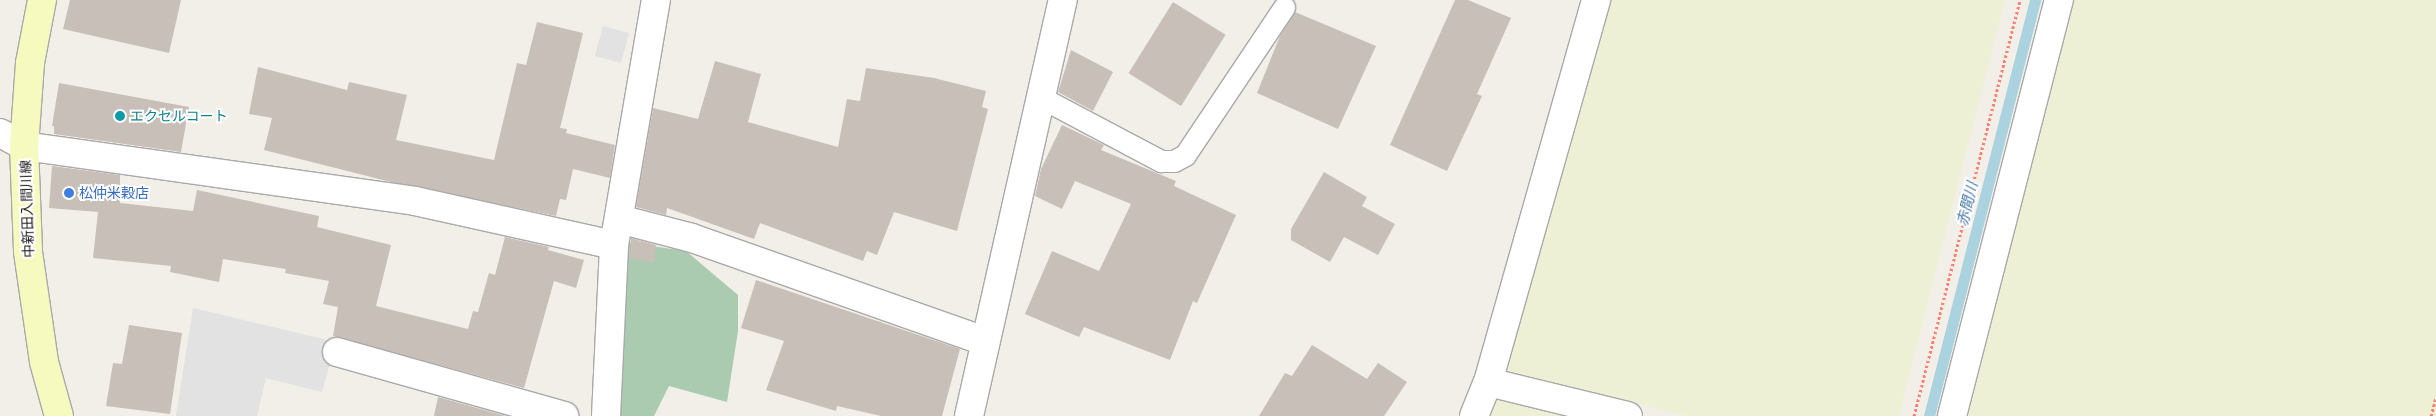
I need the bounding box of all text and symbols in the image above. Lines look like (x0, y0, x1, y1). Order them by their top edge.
place label: エクセルコート (130, 108, 228, 124)
marker: エクセルコート (114, 110, 126, 122)
street label: 中新田入間川線 (17, 160, 37, 258)
water label: 赤間川 (1953, 180, 1981, 228)
place label: 松仲米穀店 (79, 185, 149, 201)
marker: 松仲米穀店 (63, 187, 75, 199)

